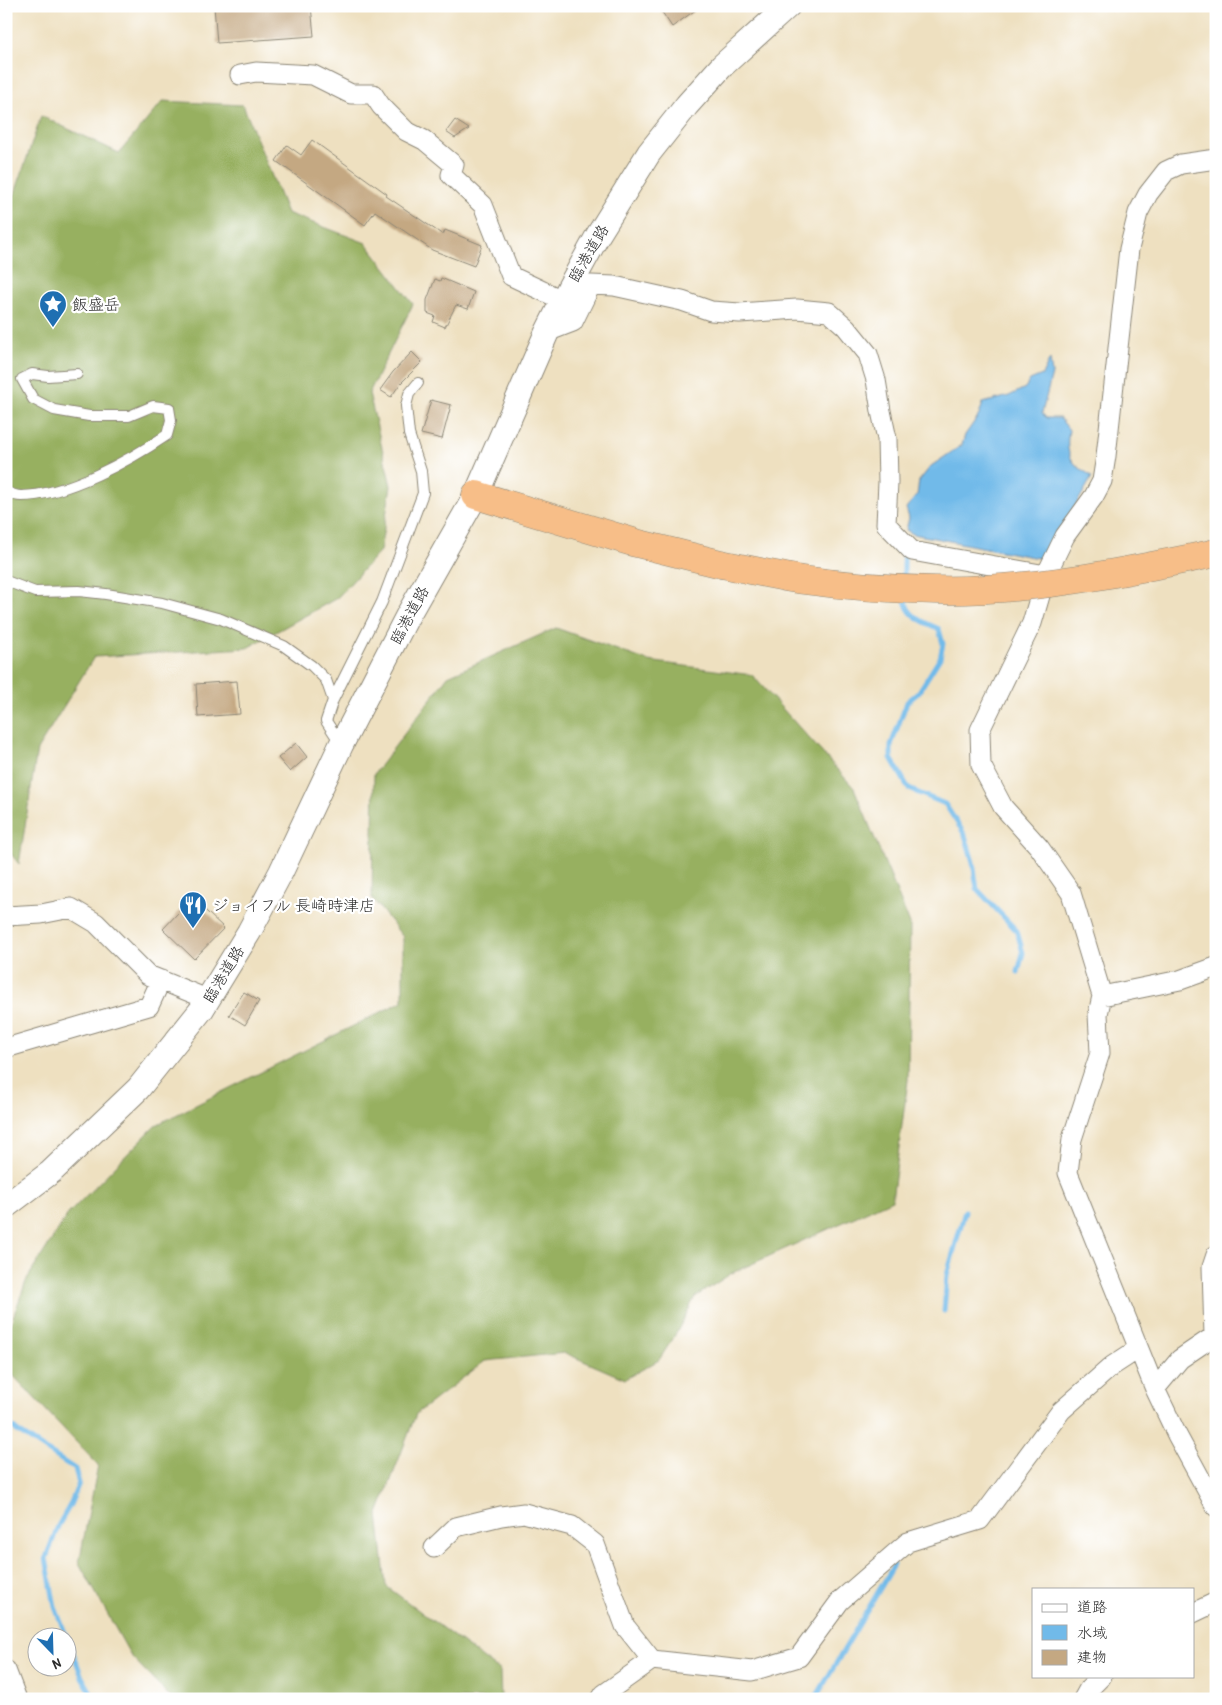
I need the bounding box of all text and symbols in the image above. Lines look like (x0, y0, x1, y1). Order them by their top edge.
street label: 臨港道路 (562, 220, 614, 286)
place icon: 飯盛岳 (38, 289, 68, 328)
place label: 飯盛岳 (72, 293, 120, 315)
street label: 臨港道路 (384, 582, 434, 648)
restaurant icon: ジョイフル 長崎時津店 (178, 890, 208, 929)
place label: ジョイフル 長崎時津店 (212, 894, 375, 916)
street label: 臨港道路 (197, 941, 249, 1007)
legend (1032, 1588, 1194, 1678)
text: 道路 (1077, 1596, 1107, 1617)
text: 水域 (1077, 1622, 1107, 1643)
north arrow (28, 1628, 78, 1678)
text: 建物 (1077, 1646, 1107, 1667)
text: N (50, 1654, 64, 1675)

